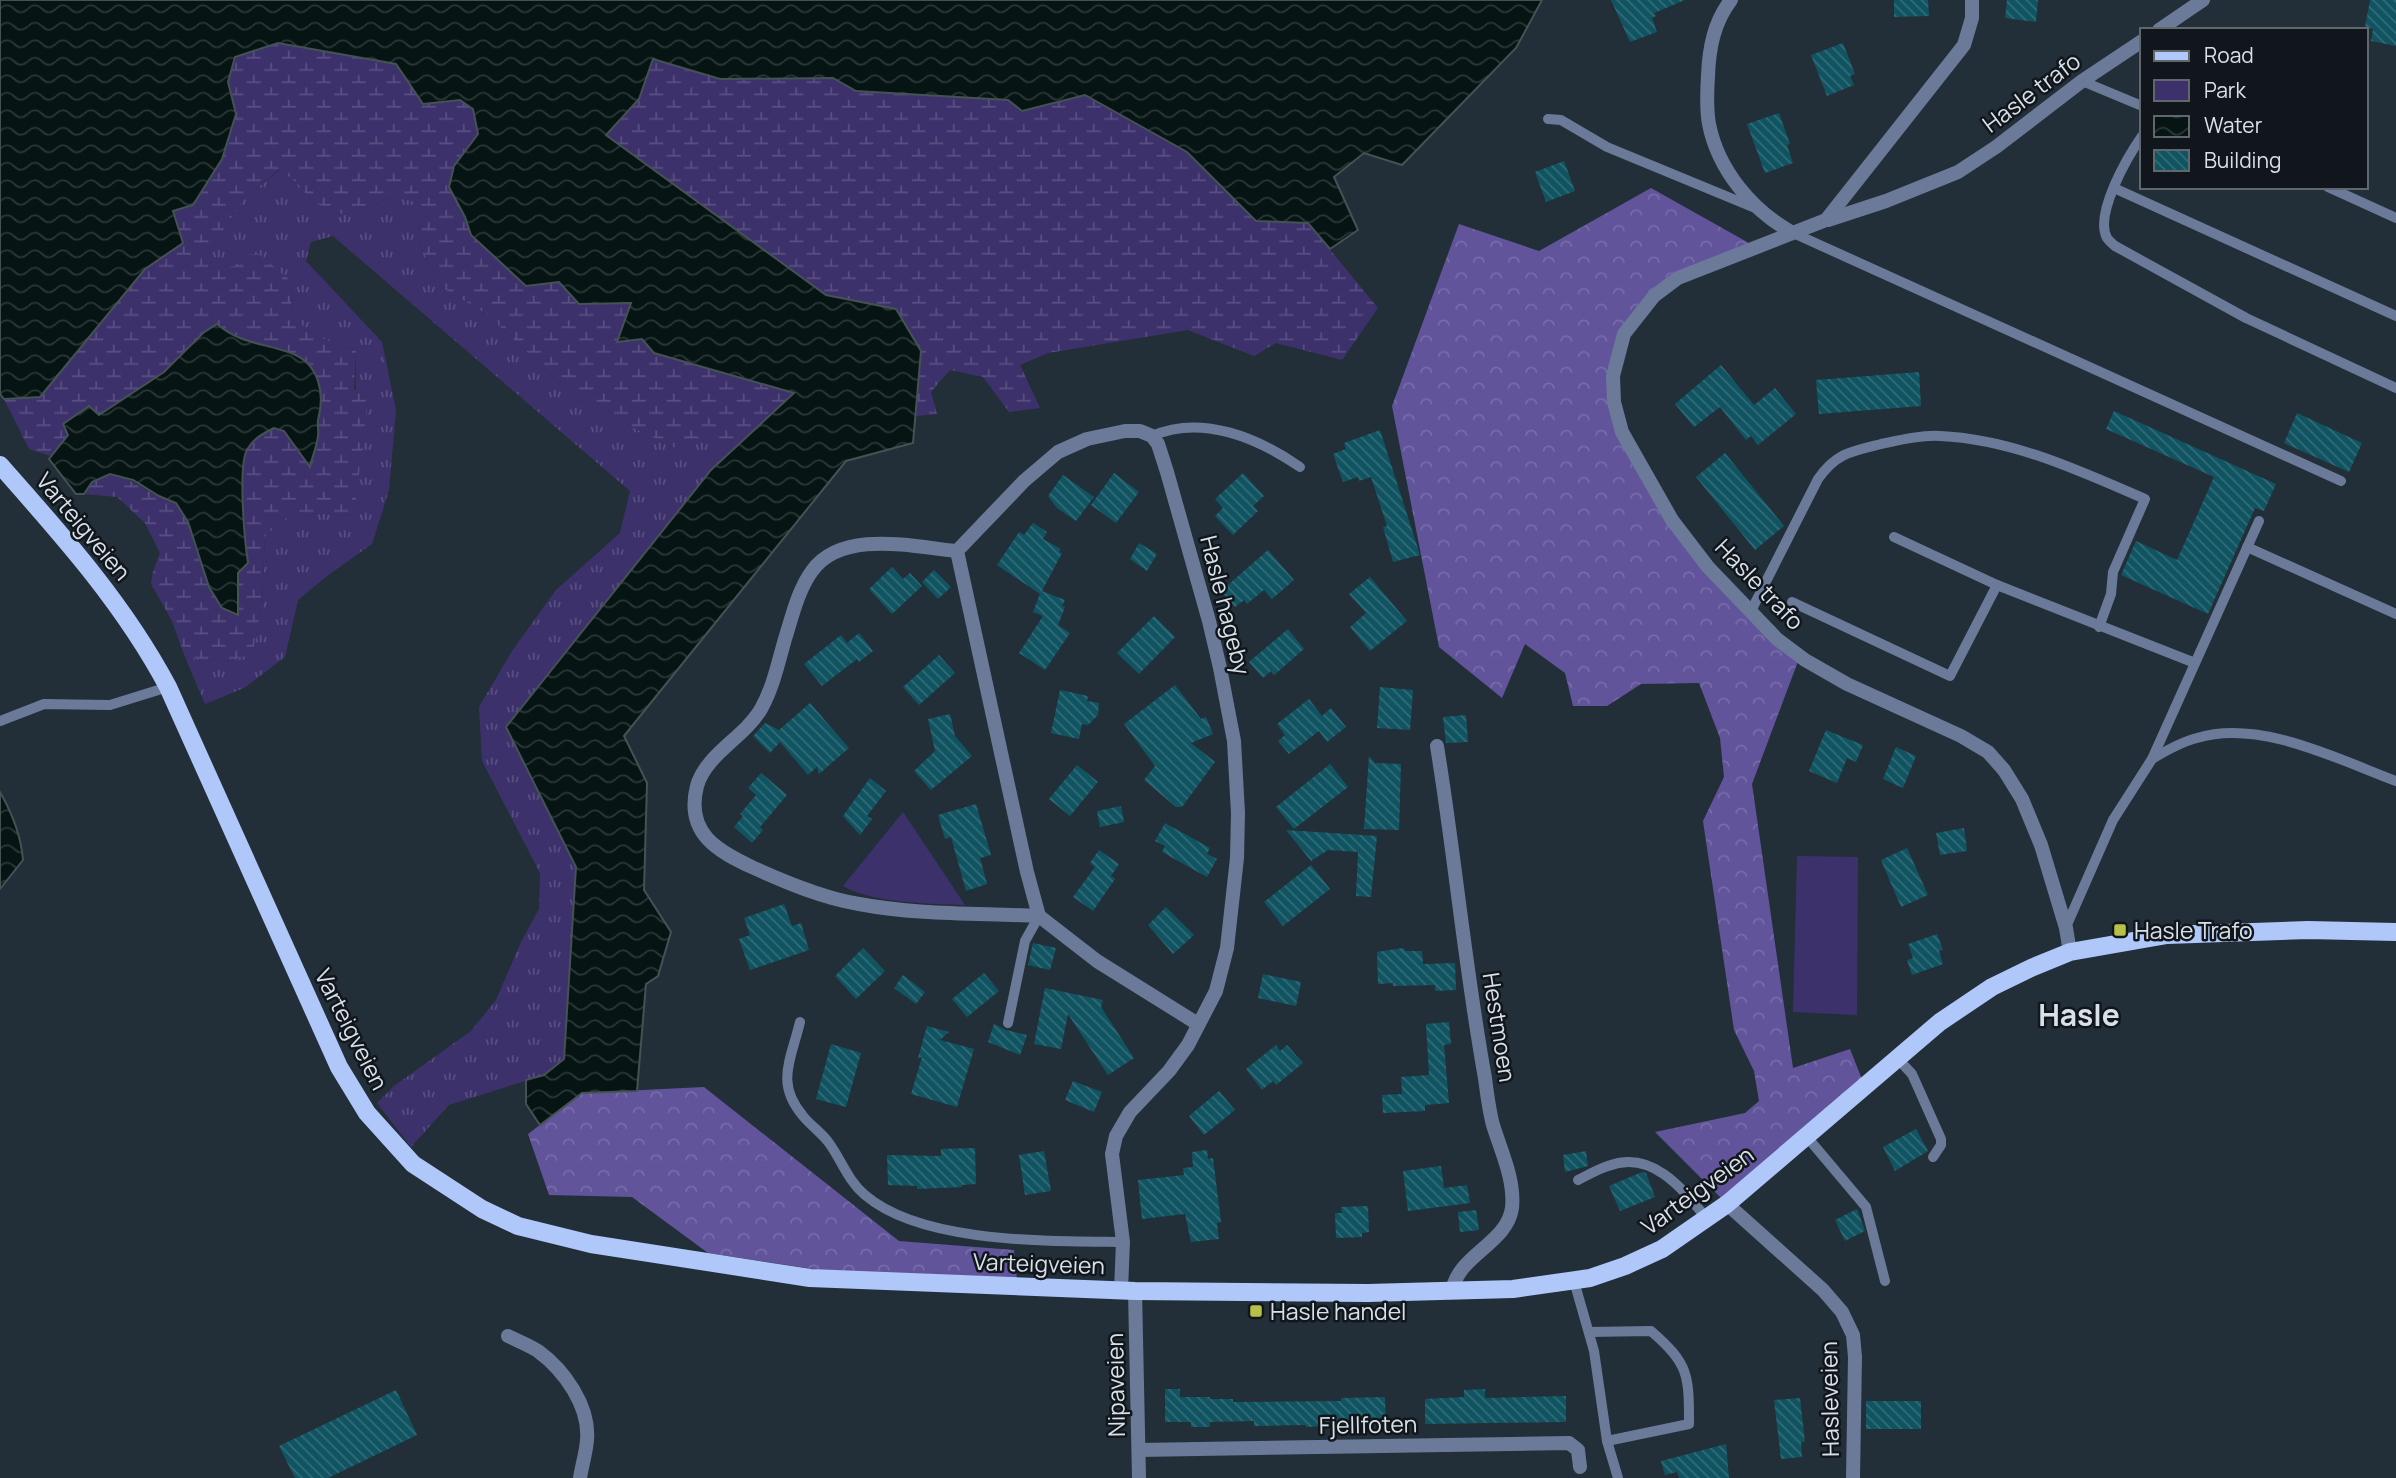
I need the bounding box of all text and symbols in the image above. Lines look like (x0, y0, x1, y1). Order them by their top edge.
legend (2140, 28, 2368, 189)
text: Road (2204, 41, 2254, 69)
street label: Hasle trafo (1975, 45, 2087, 139)
text: Park (2204, 76, 2246, 104)
text: Water (2204, 111, 2263, 139)
text: Building (2204, 146, 2281, 174)
street label: Varteigveien (29, 465, 139, 587)
street label: Hasle trafo (1708, 531, 1812, 637)
street label: Hasle hageby (1193, 532, 1259, 678)
place label: Hasle Trafo (2134, 914, 2252, 946)
marker: Hasle Trafo (2112, 922, 2128, 938)
street label: Varteigveien (308, 963, 396, 1095)
street label: Hestmoen (1476, 970, 1524, 1084)
district label: Hasle (2038, 994, 2120, 1035)
street label: Varteigveien (1634, 1138, 1760, 1242)
street label: Varteigveien (973, 1245, 1105, 1281)
place label: Hasle handel (1270, 1295, 1406, 1327)
marker: Hasle handel (1248, 1303, 1264, 1319)
street label: Nipaveien (1098, 1333, 1132, 1437)
street label: Hasleveien (1812, 1341, 1846, 1457)
street label: Fjellfoten (1319, 1407, 1417, 1441)

